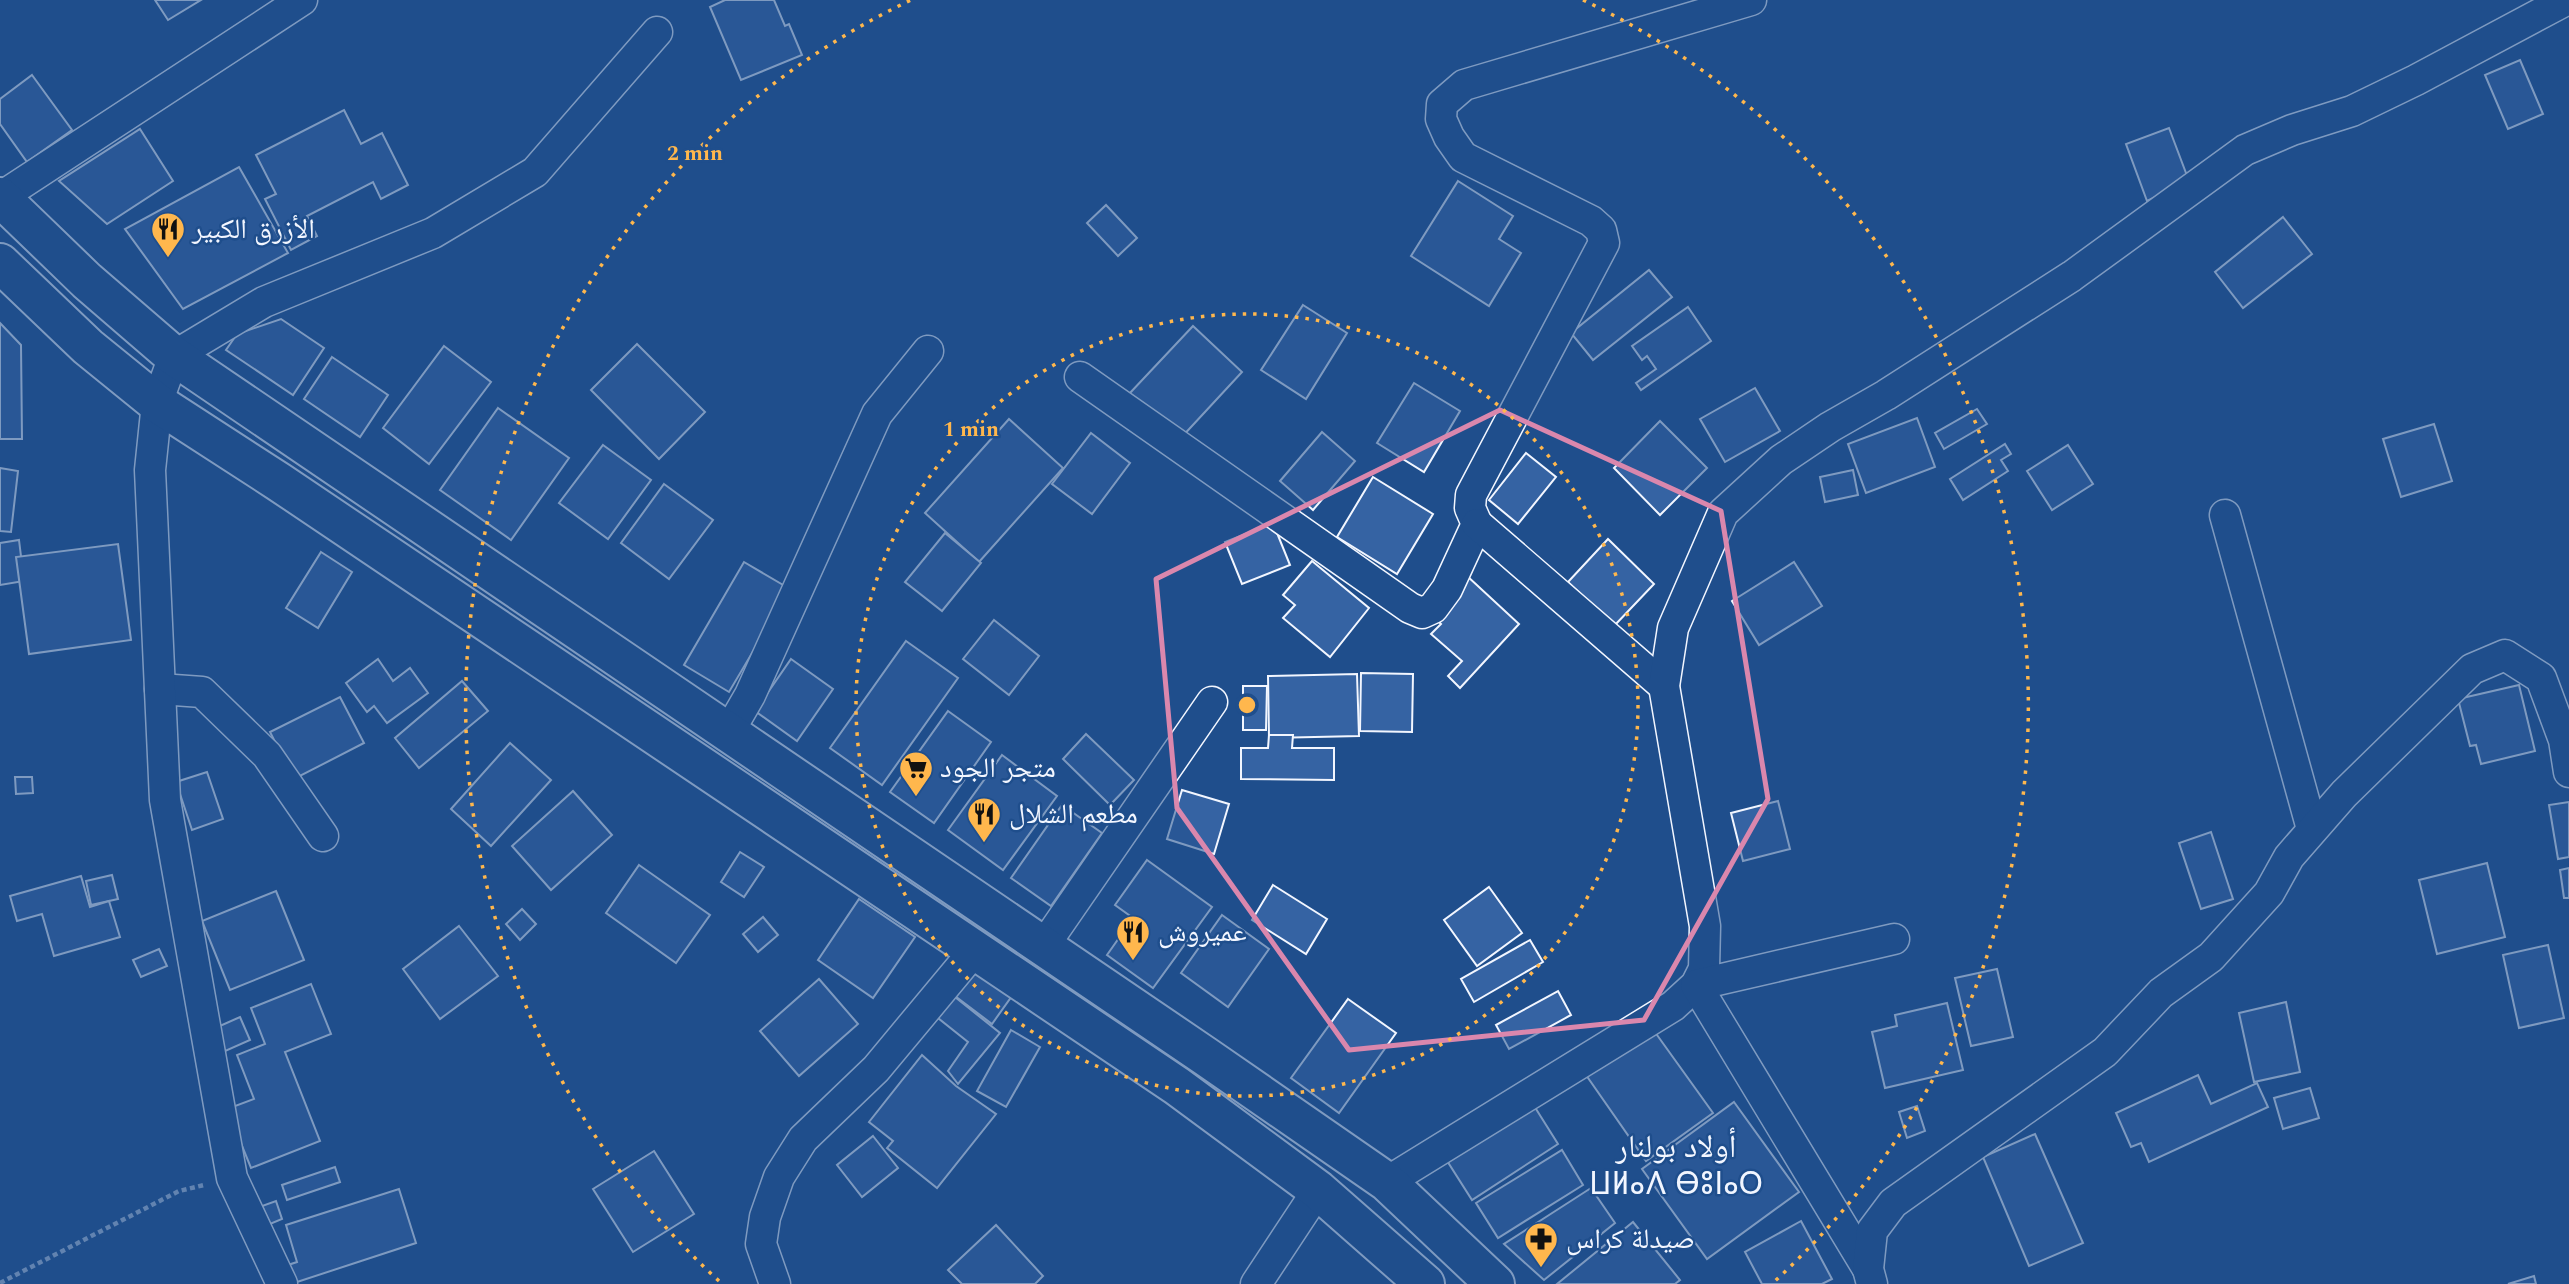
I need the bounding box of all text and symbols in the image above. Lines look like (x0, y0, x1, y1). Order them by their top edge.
text: 2 min (667, 138, 723, 170)
place label: الأزرق الكبير (191, 208, 315, 251)
restaurant icon: الأزرق الكبير (149, 210, 187, 259)
text: 1 min (943, 414, 999, 446)
centre of rings (1235, 693, 1259, 717)
place label: متجر الجود (940, 747, 1056, 790)
supermarket icon: متجر الجود (897, 749, 935, 798)
place label: مطعم الشلال (1009, 793, 1138, 836)
restaurant icon: مطعم الشلال (965, 795, 1003, 844)
place label: عميروش (1158, 911, 1247, 954)
restaurant icon: عميروش (1114, 913, 1152, 962)
district label: أولاد بولنار ⵡⵍⴰⴷ ⴱⵓⵏⴰⵔ (1589, 1123, 1763, 1209)
place label: صيدلة كراس (1566, 1218, 1695, 1261)
pharmacy icon: صيدلة كراس (1522, 1220, 1560, 1269)

